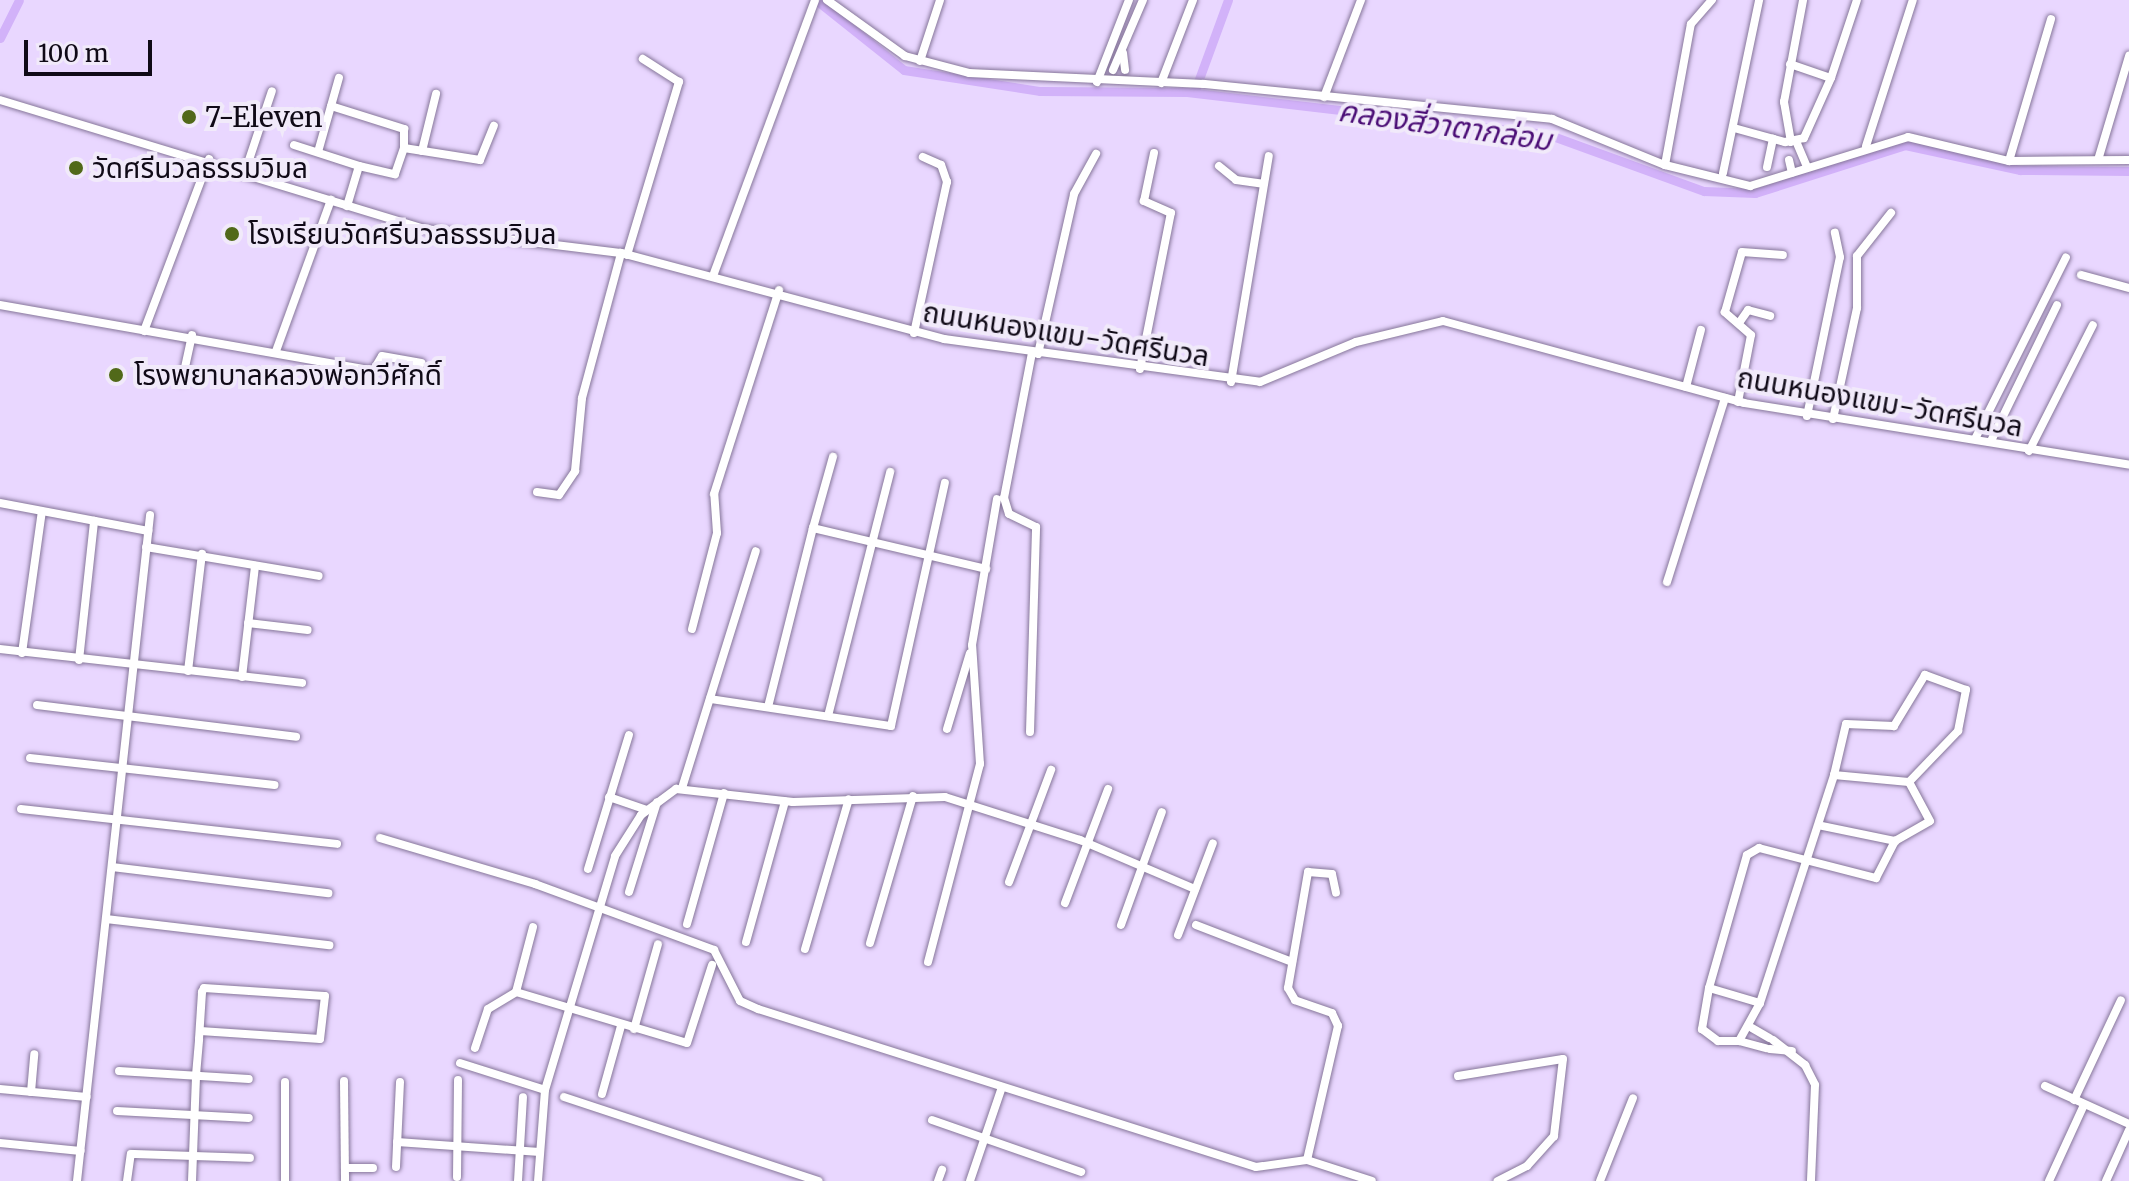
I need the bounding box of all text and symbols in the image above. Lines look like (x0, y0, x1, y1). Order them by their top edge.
scale bar (28, 24, 156, 74)
text: 100 m (38, 38, 108, 69)
water label: คลองสี่วาตากล่อม (1336, 92, 1554, 158)
place label: 7-Eleven (205, 100, 323, 134)
marker: 7-Eleven (180, 108, 198, 126)
place label: วัดศรีนวลธรรมวิมล (92, 151, 308, 185)
marker: วัดศรีนวลธรรมวิมล (67, 159, 85, 177)
place label: โรงเรียนวัดศรีนวลธรรมวิมล (248, 217, 556, 251)
marker: โรงเรียนวัดศรีนวลธรรมวิมล (223, 225, 241, 243)
street label: ถนนหนองแขม-วัดศรีนวล (920, 295, 1212, 373)
place label: โรงพยาบาลหลวงพ่อทวีศักดิ์ (134, 358, 442, 392)
street label: ถนนหนองแขม-วัดศรีนวล (1735, 360, 2025, 444)
marker: โรงพยาบาลหลวงพ่อทวีศักดิ์ (105, 364, 127, 386)

